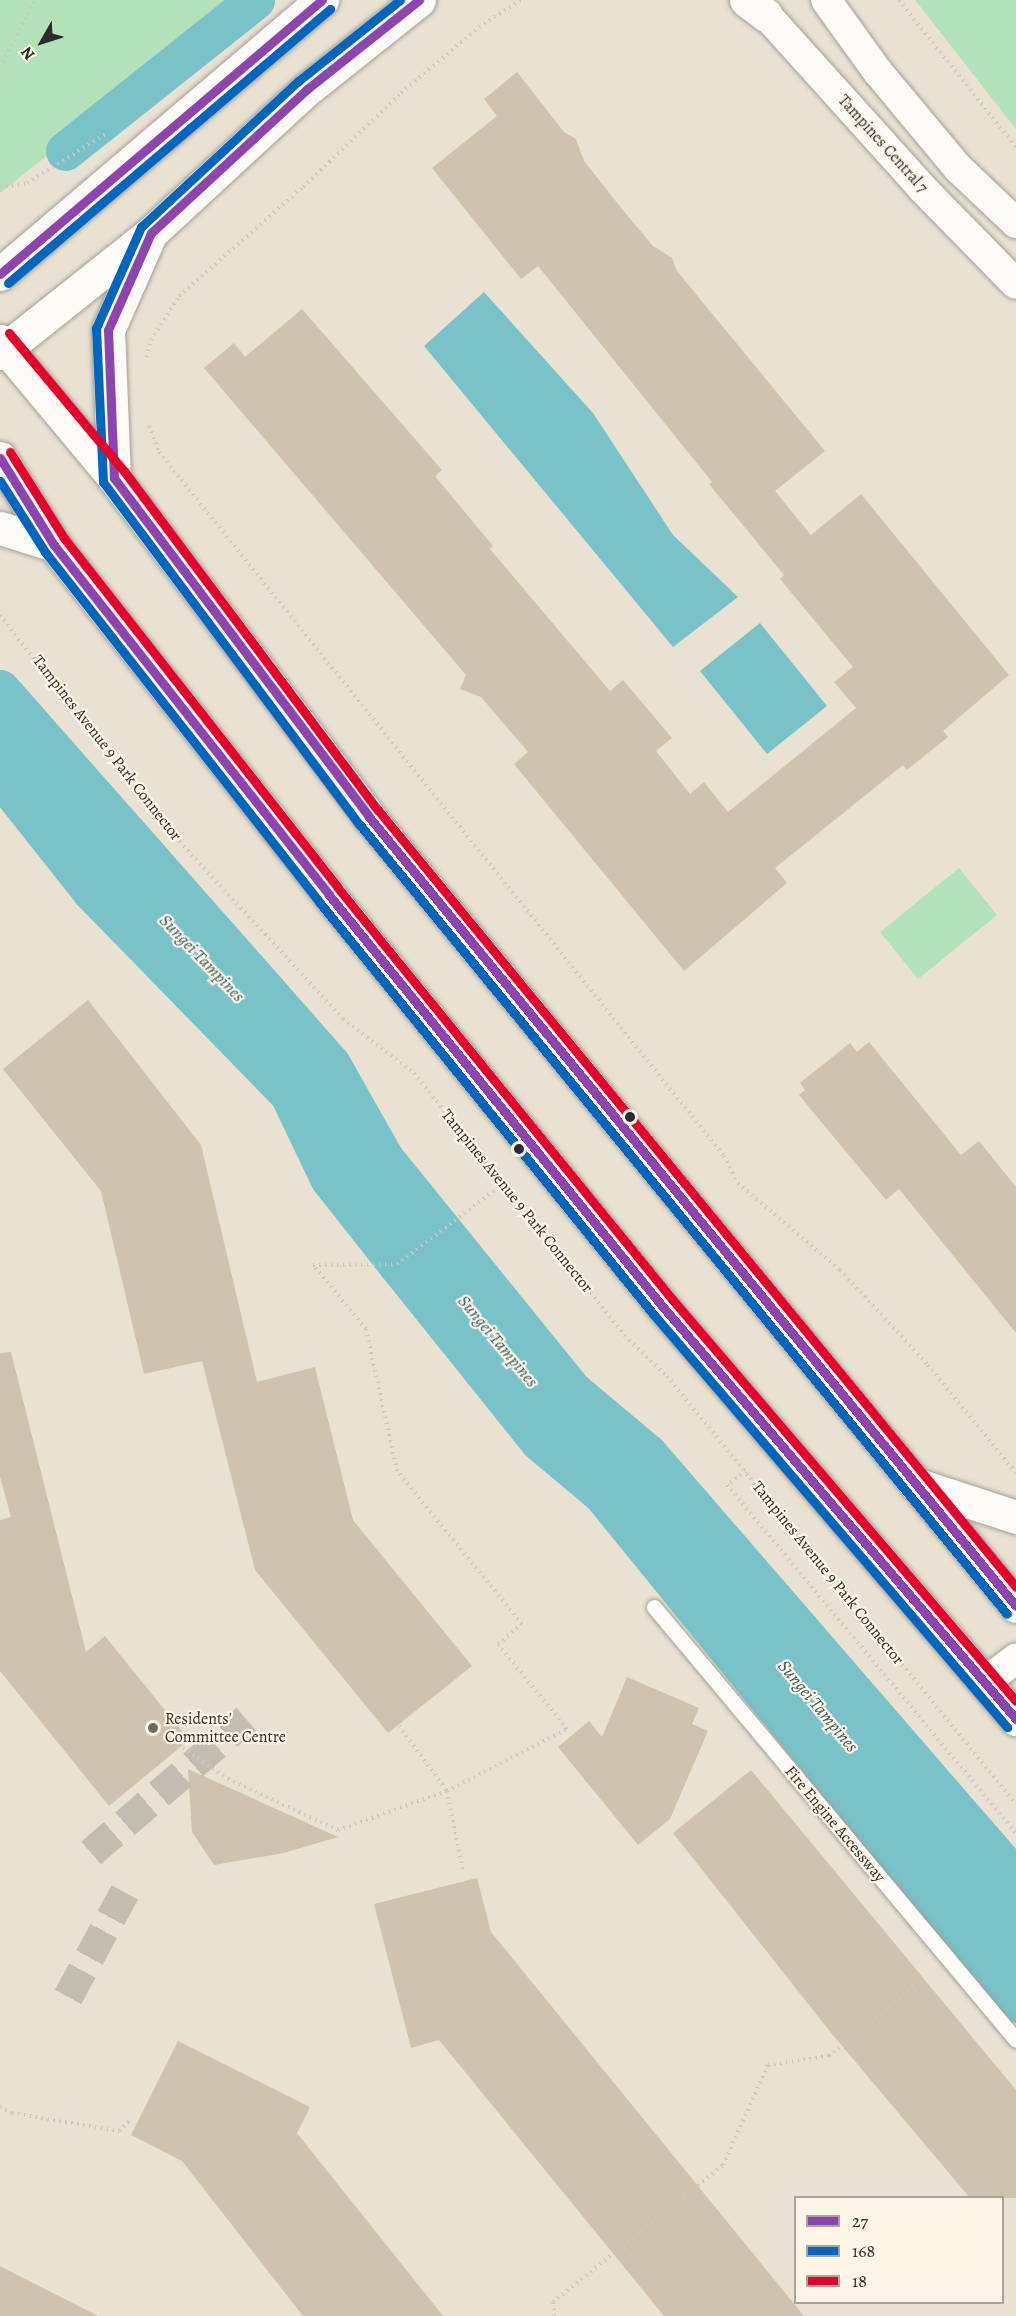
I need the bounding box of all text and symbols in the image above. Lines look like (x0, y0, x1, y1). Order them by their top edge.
north arrow (12, 12, 72, 72)
text: N (16, 42, 40, 65)
street label: Tampines Central 7 (834, 91, 932, 197)
street label: Tampines Avenue 9 Park Connector (29, 651, 185, 845)
water label: Sungei Tampines (155, 910, 249, 1006)
street label: Tampines Avenue 9 Park Connector (437, 1106, 597, 1296)
unlabelled marker (624, 1111, 636, 1123)
unlabelled marker (513, 1143, 525, 1155)
water label: Sungei Tampines (453, 1291, 543, 1391)
street label: Tampines Avenue 9 Park Connector (748, 1478, 908, 1668)
water label: Sungei Tampines (773, 1656, 863, 1756)
place label: Residents' Committee Centre (165, 1709, 286, 1747)
marker: Residents' Committee Centre (146, 1721, 160, 1735)
street label: Fire Engine Accessway (781, 1762, 889, 1886)
legend (794, 2196, 1004, 2304)
text: 27 (852, 2209, 868, 2233)
text: 168 (852, 2239, 875, 2263)
text: 18 (852, 2269, 867, 2293)

